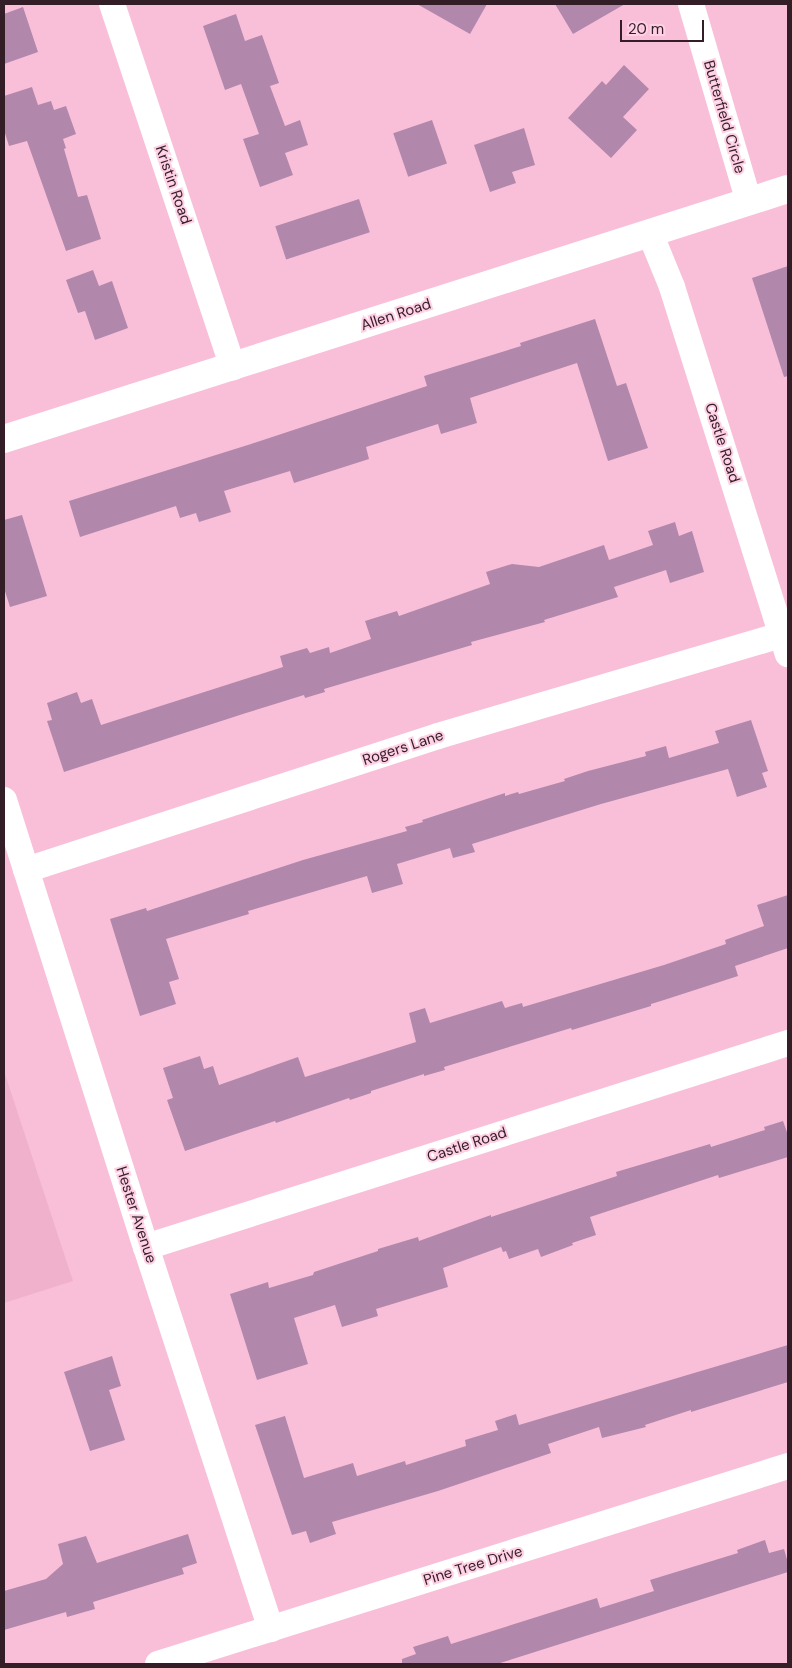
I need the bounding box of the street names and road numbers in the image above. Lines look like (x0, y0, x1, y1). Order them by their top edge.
street label: Butterfield Circle (699, 58, 749, 176)
street label: Kristin Road (151, 143, 195, 227)
street label: Allen Road (359, 295, 433, 335)
street label: Castle Road (701, 401, 743, 485)
street label: Rogers Lane (360, 726, 446, 770)
street label: Castle Road (425, 1124, 509, 1166)
street label: Hester Avenue (112, 1164, 160, 1266)
street label: Pine Tree Drive (421, 1542, 525, 1590)

